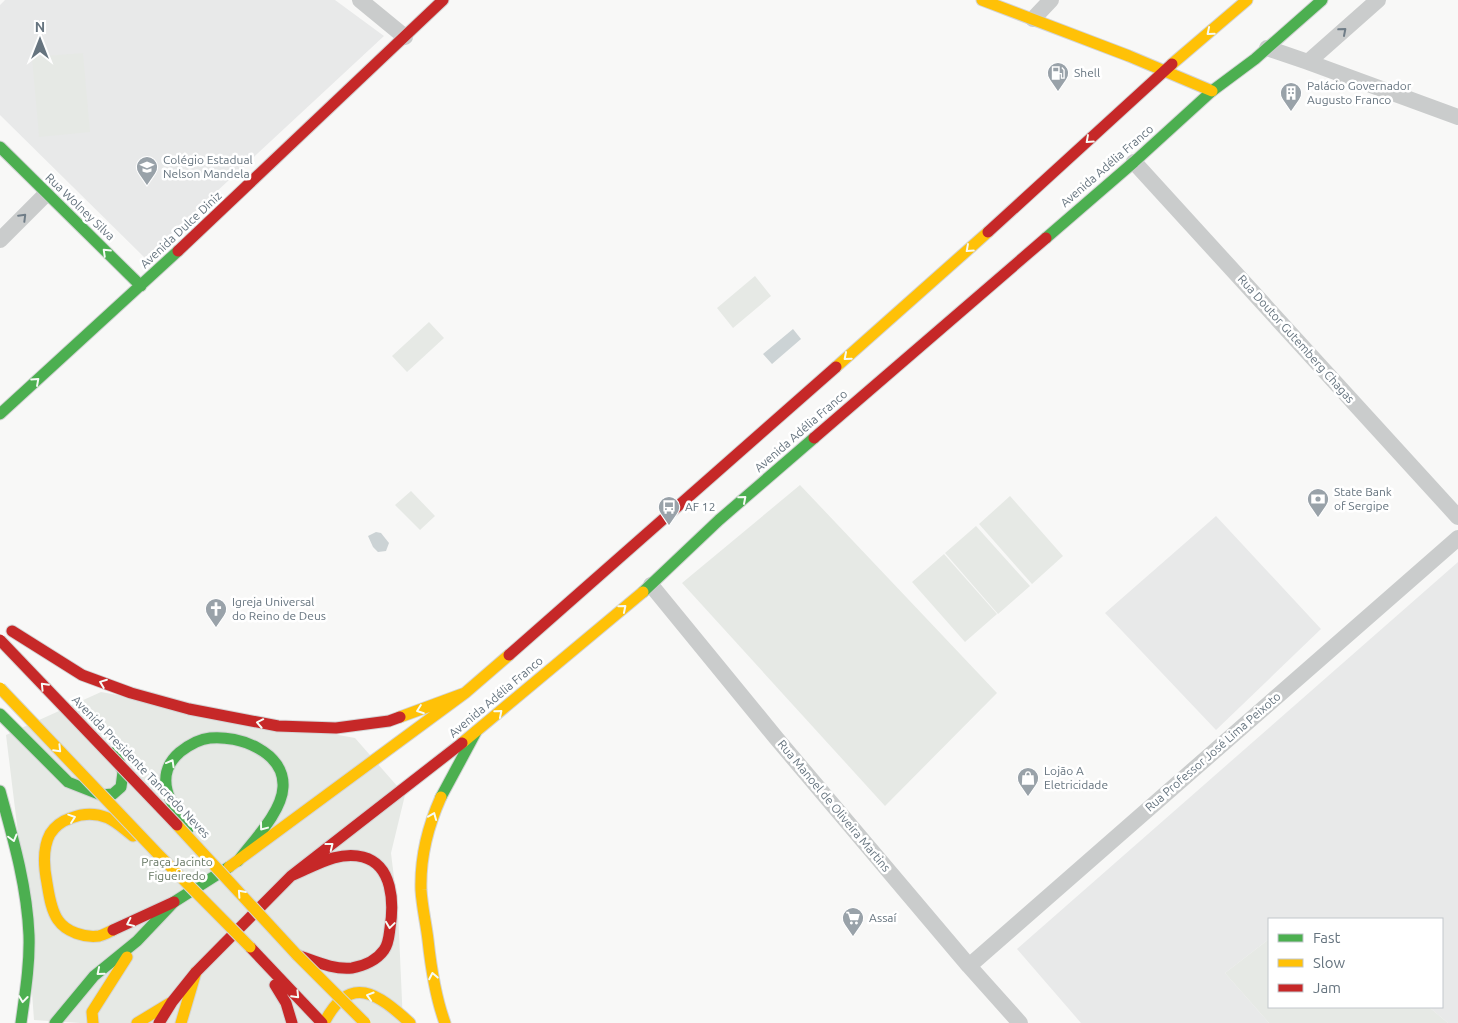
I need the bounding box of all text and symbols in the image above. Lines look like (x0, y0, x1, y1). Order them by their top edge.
north arrow (15, 15, 65, 65)
text: N (35, 19, 45, 35)
one-way arrow (1206, 26, 1215, 35)
one-way arrow (1337, 28, 1346, 37)
fuel station icon: Shell (1046, 61, 1070, 92)
place label: Shell (1074, 66, 1100, 79)
place label: Palácio Governador Augusto Franco (1307, 79, 1412, 106)
building icon: Palácio Governador Augusto Franco (1279, 81, 1303, 112)
street label: Avenida Adélia Franco (1058, 122, 1156, 209)
one-way arrow (1085, 134, 1094, 143)
place label: Colégio Estadual Nelson Mandela (163, 153, 253, 180)
school or university icon: Colégio Estadual Nelson Mandela (135, 155, 159, 186)
street label: Rua Wolney Silva (43, 170, 117, 243)
street label: Avenida Dulce Diniz (138, 188, 224, 270)
one-way arrow (17, 214, 26, 223)
one-way arrow (965, 243, 974, 252)
one-way arrow (103, 249, 112, 258)
street label: Rua Doutor Gutemberg Chagas (1235, 272, 1357, 405)
one-way arrow (844, 352, 853, 361)
one-way arrow (31, 378, 40, 387)
street label: Avenida Adélia Franco (752, 387, 850, 474)
place label: State Bank of Sergipe (1334, 485, 1392, 512)
bank icon: State Bank of Sergipe (1306, 487, 1330, 518)
bus stop icon: AF 12 (657, 495, 681, 526)
one-way arrow (738, 496, 747, 505)
place label: AF 12 (685, 500, 715, 513)
place label: Igreja Universal do Reino de Deus (232, 595, 326, 622)
church icon: Igreja Universal do Reino de Deus (204, 597, 228, 628)
one-way arrow (617, 606, 626, 614)
street label: Avenida Adélia Franco (446, 654, 545, 740)
one-way arrow (99, 679, 108, 689)
one-way arrow (41, 683, 50, 692)
street label: Rua Professor José Lima Peixoto (1142, 689, 1283, 814)
street label: Avenida Presidente Tancredo Neves (70, 693, 213, 840)
one-way arrow (416, 704, 424, 714)
one-way arrow (493, 709, 502, 718)
one-way arrow (256, 718, 264, 729)
street label: Rua Manoel de Oliveira Martins (776, 737, 893, 874)
one-way arrow (52, 743, 61, 752)
one-way arrow (165, 759, 175, 768)
place label: Lojão A Eletricidade (1044, 764, 1108, 791)
shop icon: Lojão A Eletricidade (1016, 766, 1040, 797)
one-way arrow (428, 812, 438, 820)
one-way arrow (67, 814, 76, 824)
one-way arrow (261, 821, 269, 830)
one-way arrow (7, 834, 17, 842)
one-way arrow (324, 843, 334, 852)
park label: Praça Jacinto Figueiredo (141, 855, 213, 882)
one-way arrow (237, 890, 246, 899)
supermarket icon: Assaí (841, 906, 865, 937)
place label: Assaí (869, 911, 898, 924)
one-way arrow (126, 916, 135, 926)
legend (1268, 918, 1443, 1008)
one-way arrow (385, 921, 396, 929)
text: Fast (1313, 929, 1341, 946)
text: Slow (1313, 954, 1346, 971)
one-way arrow (96, 966, 105, 975)
one-way arrow (428, 971, 439, 980)
text: Jam (1313, 979, 1341, 996)
one-way arrow (290, 989, 299, 998)
one-way arrow (367, 991, 375, 1001)
one-way arrow (19, 995, 29, 1003)

